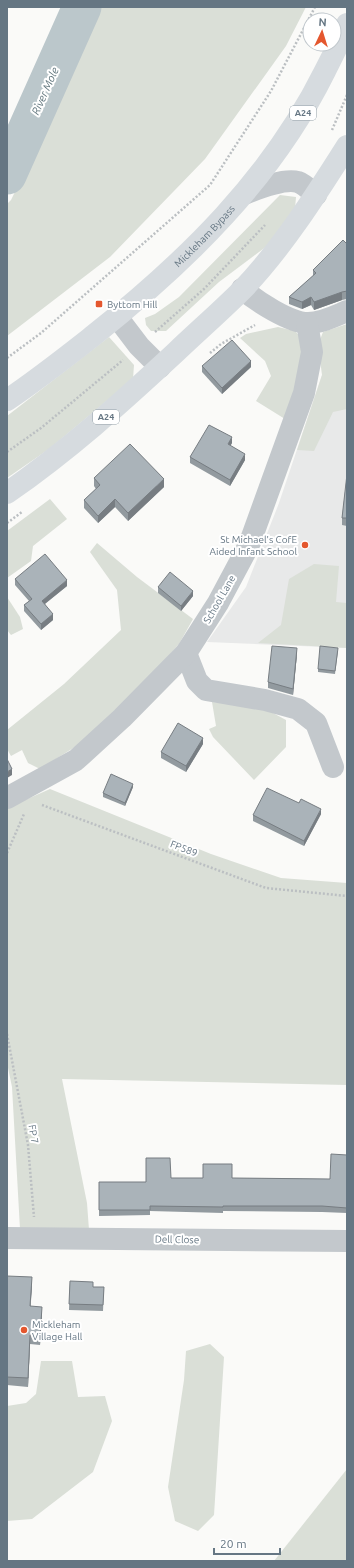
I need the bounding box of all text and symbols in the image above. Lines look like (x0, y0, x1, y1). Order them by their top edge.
north arrow (302, 12, 342, 52)
text: N (318, 16, 327, 28)
water label: River Mole (29, 65, 61, 117)
road number: A24 (290, 106, 316, 120)
street label: Mickleham Bypass (172, 203, 237, 269)
marker: Byttom Hill (94, 299, 104, 309)
place label: Byttom Hill (107, 299, 158, 310)
road number: A24 (93, 410, 119, 424)
place label: St Michael's CofE Aided Infant School (210, 534, 297, 557)
marker: St Michael's CofE Aided Infant School (300, 540, 310, 550)
street label: School Lane (201, 573, 238, 625)
street label: FP589 (169, 838, 199, 859)
street label: FP 7 (26, 1124, 41, 1144)
street label: Dell Close (155, 1234, 199, 1245)
place label: Mickleham Village Hall (32, 1319, 83, 1342)
marker: Mickleham Village Hall (19, 1325, 29, 1335)
scale bar (214, 1530, 280, 1556)
text: 20 m (220, 1537, 247, 1550)

